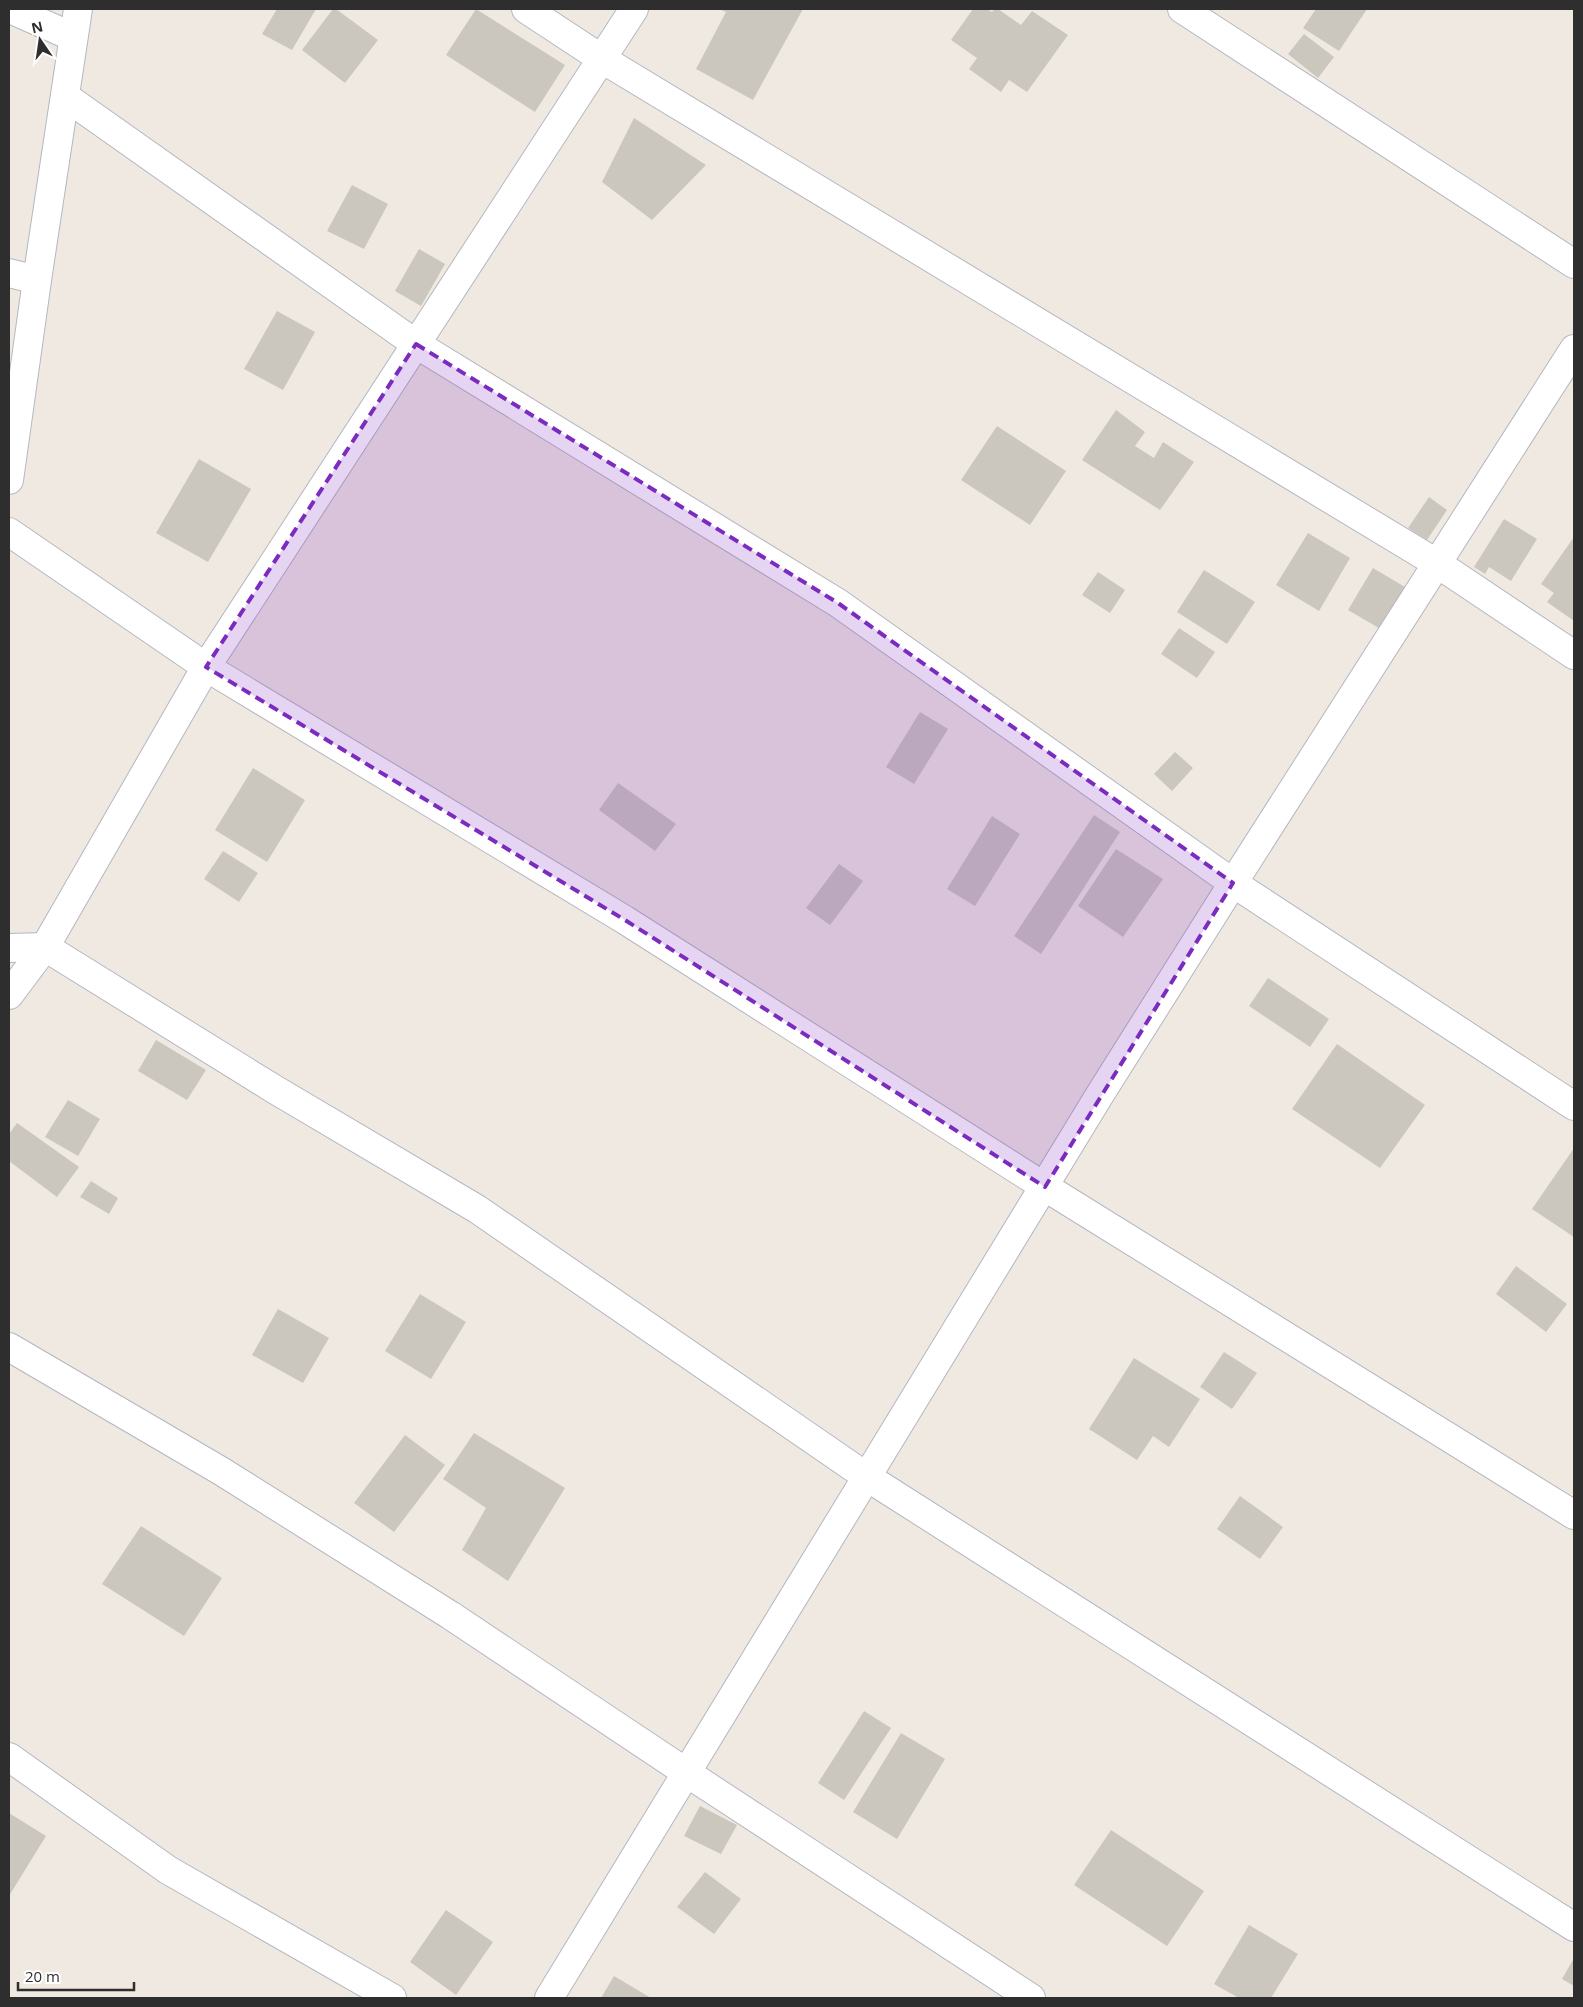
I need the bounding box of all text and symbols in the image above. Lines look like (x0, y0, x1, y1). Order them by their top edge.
north arrow (15, 15, 65, 65)
text: N (29, 16, 45, 37)
scale bar (18, 1960, 134, 1992)
text: 20 m (25, 1966, 60, 1986)

